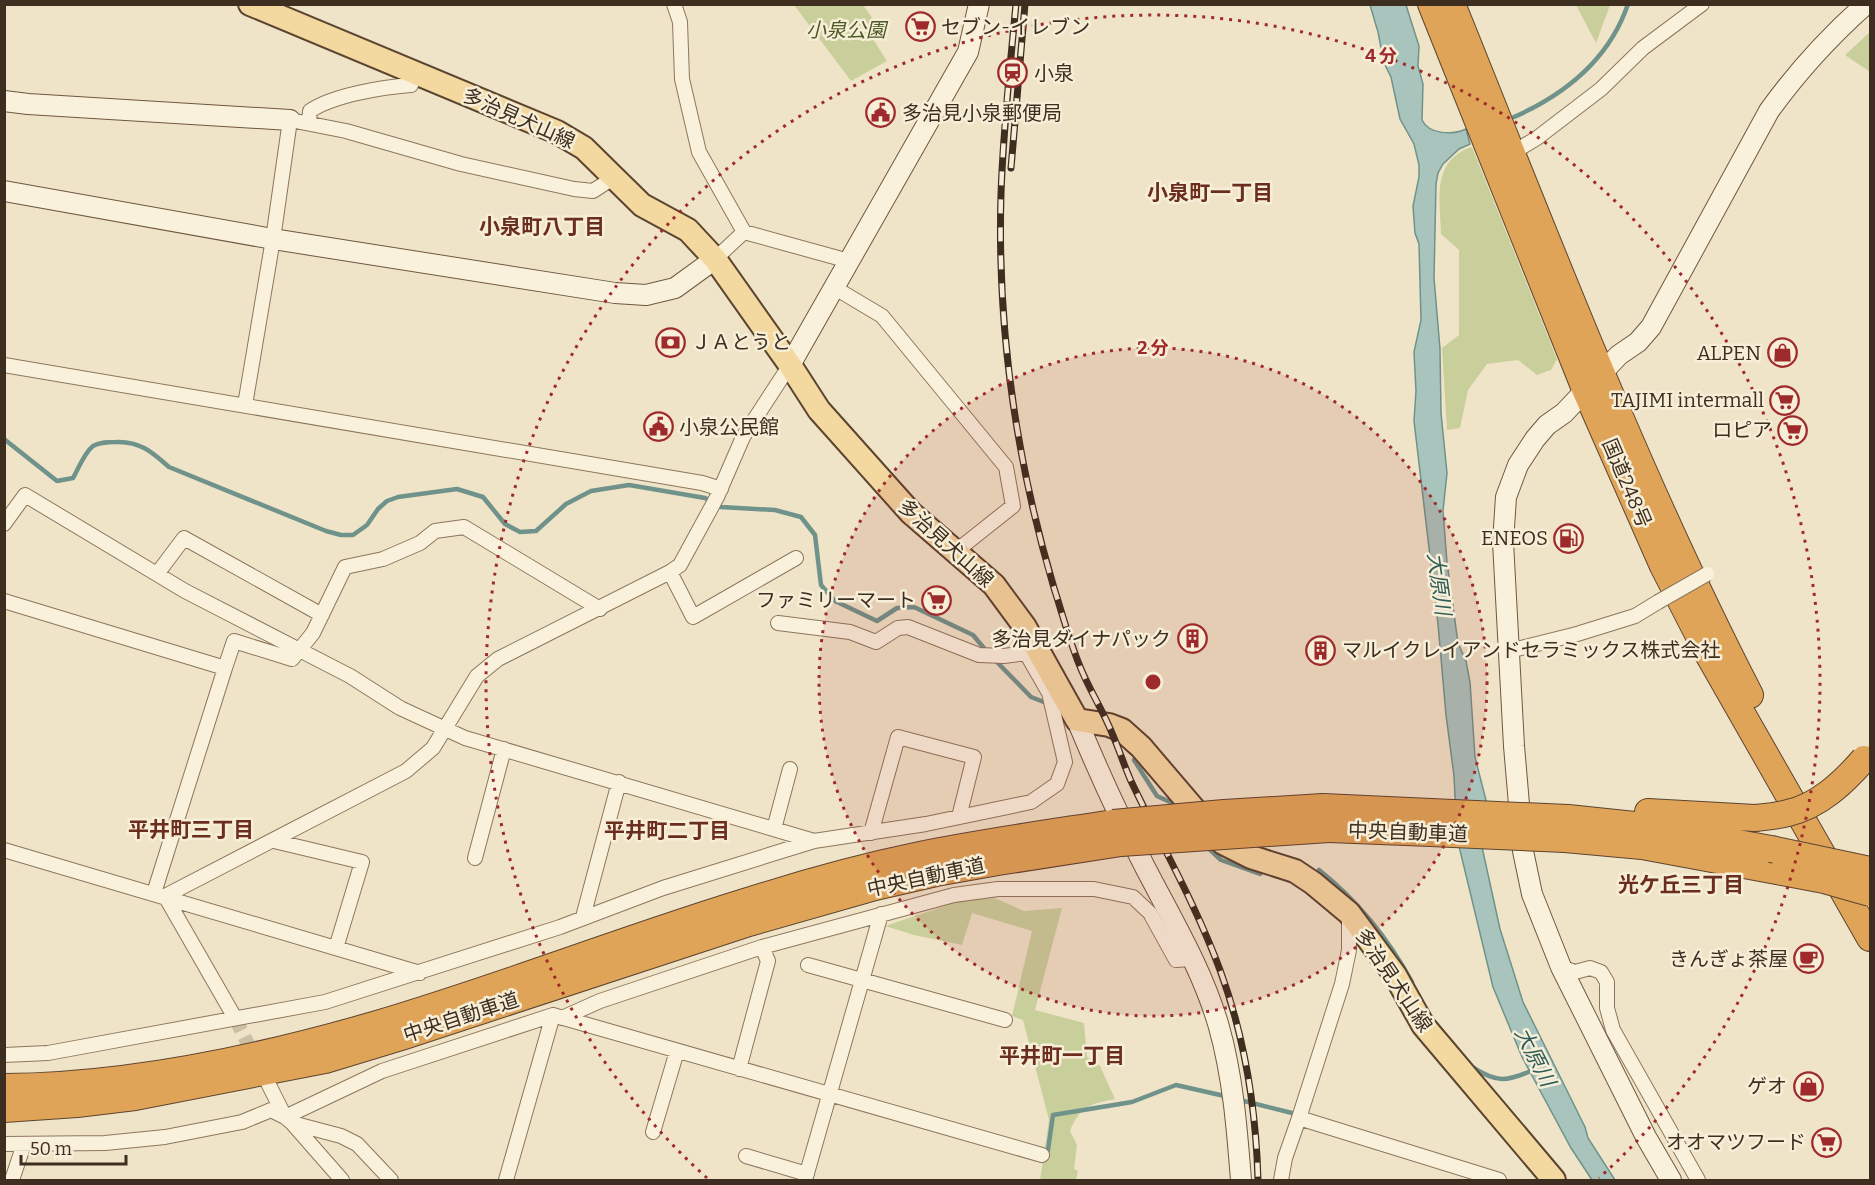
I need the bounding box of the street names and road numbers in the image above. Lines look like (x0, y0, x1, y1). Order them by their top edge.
street label: 多治見犬山線 (459, 83, 579, 153)
street label: 国道248号 (1597, 435, 1657, 531)
street label: 多治見犬山線 (893, 494, 999, 592)
street label: 中央自動車道 (1348, 818, 1468, 846)
street label: 中央自動車道 (865, 853, 987, 901)
street label: 多治見犬山線 (1350, 924, 1438, 1036)
street label: 中央自動車道 (400, 987, 522, 1047)

